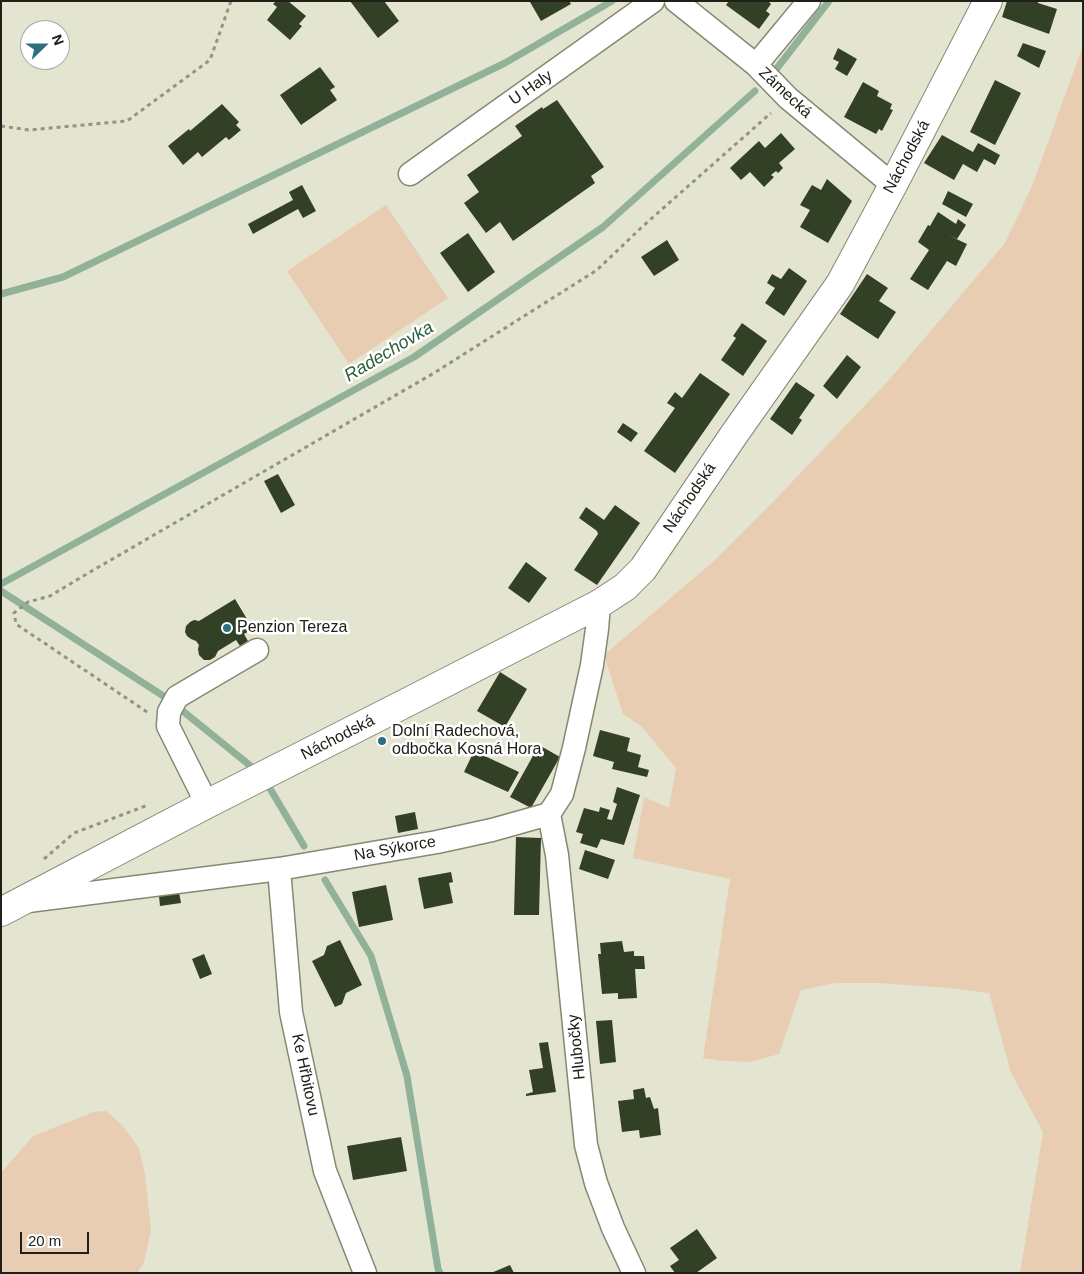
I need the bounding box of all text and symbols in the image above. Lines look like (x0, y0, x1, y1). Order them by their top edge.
north arrow (20, 20, 70, 70)
text: N (49, 32, 67, 47)
street label: Zámecká (754, 64, 816, 122)
street label: U Haly (506, 66, 556, 110)
street label: Náchodská (880, 117, 934, 197)
water label: Radechovka (341, 317, 437, 387)
street label: Náchodská (660, 459, 720, 537)
place label: Penzion Tereza (237, 618, 347, 638)
marker: Penzion Tereza (221, 622, 233, 634)
street label: Náchodská (298, 711, 378, 765)
place label: Dolní Radechová, odbočka Kosná Hora (392, 722, 541, 760)
marker: Dolní Radechová, odbočka Kosná Hora (376, 735, 388, 747)
street label: Na Sýkorce (353, 832, 437, 866)
street label: Hlubočky (564, 1013, 590, 1081)
street label: Ke Hřbitovu (287, 1032, 323, 1118)
scale bar (22, 1222, 91, 1254)
text: 20 m (28, 1232, 61, 1249)

